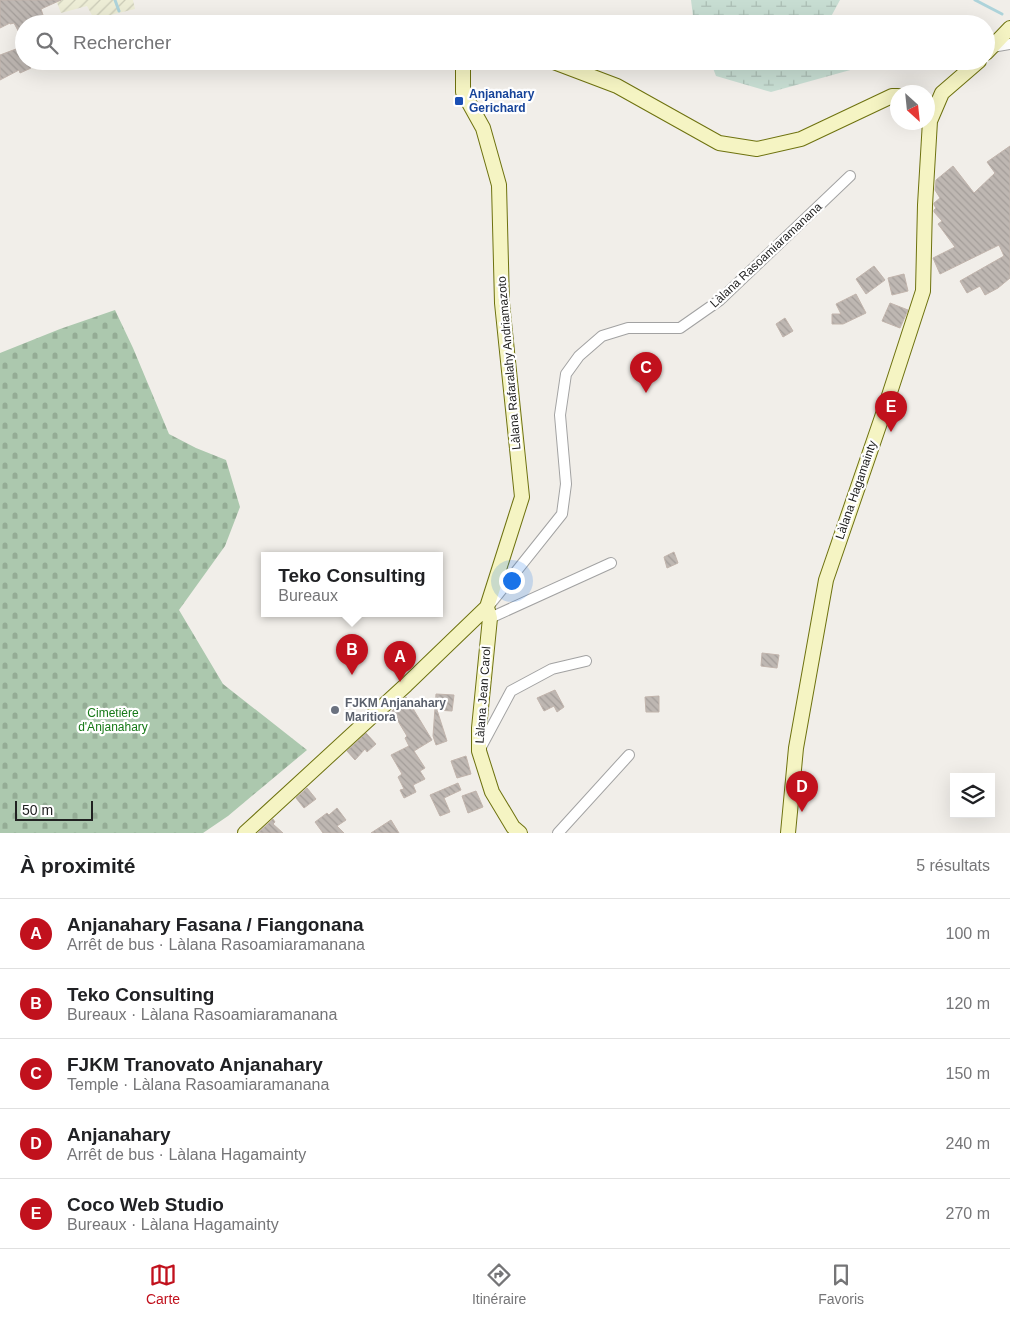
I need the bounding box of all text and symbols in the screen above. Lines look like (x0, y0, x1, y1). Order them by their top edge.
search box (15, 15, 995, 70)
icon: search (33, 29, 61, 57)
text: Rechercher (73, 32, 171, 53)
north arrow (890, 85, 935, 130)
place label: Anjanahary Gerichard (469, 87, 535, 115)
marker: Anjanahary Gerichard (453, 95, 465, 107)
street label: Làlana Rasoamiaramanana (707, 199, 825, 310)
street label: Làlana Rafaralahy Andriamazoto (494, 275, 524, 450)
pin: C (630, 352, 662, 393)
pin: E (875, 391, 907, 432)
street label: Làlana Hagamainty (833, 439, 879, 541)
popup (261, 552, 443, 617)
text: Teko Consulting (278, 565, 426, 586)
your location (499, 568, 525, 594)
text: Bureaux (278, 587, 338, 604)
pin: B (336, 634, 368, 675)
pin: A (384, 641, 416, 682)
street label: Làlana Jean Carol (473, 646, 493, 744)
place label: FJKM Anjanahary Maritiora (345, 696, 446, 724)
marker: FJKM Anjanahary Maritiora (329, 704, 341, 716)
park label: Cimetière d'Anjanahary (78, 706, 148, 734)
pin: D (786, 771, 818, 812)
map controls (950, 773, 995, 818)
button: layers (950, 773, 995, 818)
scale bar (15, 798, 92, 821)
text: 50 m (22, 802, 53, 818)
text: À proximité (20, 854, 136, 877)
text: 5 résultats (916, 857, 990, 874)
text: Anjanahary Fasana / Fiangonana (67, 914, 364, 935)
text: A (30, 925, 42, 942)
text: 100 m (946, 925, 990, 942)
text: Arrêt de bus · Làlana Rasoamiaramanana (67, 936, 365, 953)
text: Teko Consulting (67, 984, 214, 1005)
text: B (30, 995, 42, 1012)
text: 120 m (946, 995, 990, 1012)
text: Bureaux · Làlana Rasoamiaramanana (67, 1006, 337, 1023)
text: FJKM Tranovato Anjanahary (67, 1054, 323, 1075)
text: C (30, 1065, 42, 1082)
text: 150 m (946, 1065, 990, 1082)
text: Temple · Làlana Rasoamiaramanana (67, 1076, 329, 1093)
text: Anjanahary (67, 1124, 170, 1145)
text: D (30, 1135, 42, 1152)
text: 240 m (946, 1135, 990, 1152)
text: Arrêt de bus · Làlana Hagamainty (67, 1146, 306, 1163)
text: Coco Web Studio (67, 1194, 224, 1215)
text: E (31, 1205, 41, 1222)
text: 270 m (946, 1205, 990, 1222)
text: Bureaux · Làlana Hagamainty (67, 1216, 279, 1233)
tab: Carte (146, 1261, 180, 1307)
tab: Itinéraire (472, 1261, 526, 1307)
tab: Favoris (818, 1261, 864, 1307)

